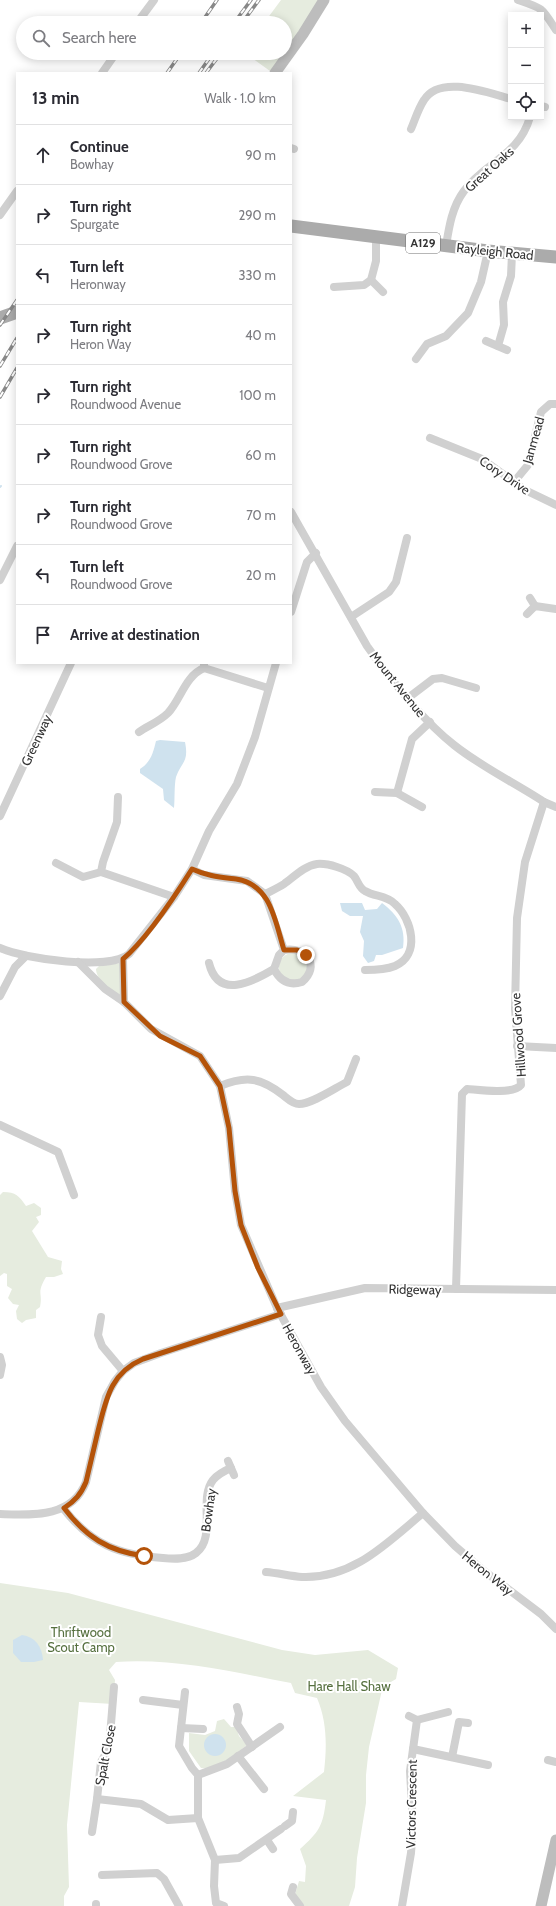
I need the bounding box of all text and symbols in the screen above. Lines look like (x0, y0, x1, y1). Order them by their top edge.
map controls (508, 12, 544, 120)
button: + (508, 12, 544, 48)
search box (16, 16, 292, 60)
icon: search (30, 27, 52, 49)
text: Search here (62, 29, 137, 47)
button: − (508, 48, 544, 84)
button: locate (508, 84, 544, 120)
text: 13 min (32, 88, 80, 108)
text: Walk · 1.0 km (204, 90, 276, 106)
text: Continue (70, 138, 129, 156)
street label: Great Oaks (461, 143, 517, 195)
icon: ahead (32, 144, 54, 166)
text: 90 m (245, 147, 276, 163)
text: Bowhay (70, 156, 114, 172)
text: Turn right (70, 198, 131, 216)
icon: right (32, 204, 54, 226)
text: 290 m (238, 207, 276, 223)
text: Spurgate (70, 216, 119, 232)
road number: A129 (406, 233, 440, 253)
street label: Rayleigh Road (456, 239, 534, 263)
text: Turn left (70, 258, 124, 276)
icon: left (32, 264, 54, 286)
text: 330 m (239, 267, 276, 283)
text: Heronway (70, 276, 126, 292)
text: Turn right (70, 318, 131, 336)
icon: right (32, 324, 54, 346)
text: 40 m (245, 327, 276, 343)
text: Heron Way (70, 336, 131, 352)
text: Turn right (70, 378, 131, 396)
icon: right (32, 384, 54, 406)
text: 100 m (239, 387, 276, 403)
text: Roundwood Avenue (70, 396, 181, 412)
street label: Janmead (518, 415, 547, 466)
text: Turn right (70, 438, 131, 456)
icon: right (32, 444, 54, 466)
text: 60 m (245, 447, 276, 463)
street label: Cory Drive (477, 452, 534, 498)
text: Roundwood Grove (70, 456, 172, 472)
text: Turn right (70, 498, 131, 516)
icon: right (32, 504, 54, 526)
text: 70 m (246, 507, 276, 523)
text: Roundwood Grove (70, 516, 172, 532)
text: Turn left (70, 558, 124, 576)
icon: left (32, 564, 54, 586)
text: 20 m (246, 567, 276, 583)
text: Roundwood Grove (70, 576, 172, 592)
icon: arrive (32, 624, 54, 646)
text: Arrive at destination (70, 626, 200, 644)
street label: Mount Avenue (367, 648, 430, 720)
street label: Greenway (17, 711, 55, 768)
route end (297, 946, 315, 964)
street label: Hillwood Grove (507, 992, 529, 1078)
street label: Ridgeway (388, 1281, 442, 1297)
street label: Heronway (279, 1321, 321, 1378)
street label: Bowhay (197, 1487, 219, 1533)
route start (135, 1547, 153, 1565)
street label: Heron Way (459, 1548, 517, 1599)
park label: Thriftwood Scout Camp (47, 1624, 115, 1655)
park label: Hare Hall Shaw (307, 1678, 391, 1694)
street label: Spalt Close (91, 1723, 119, 1787)
street label: Victors Crescent (402, 1759, 420, 1849)

